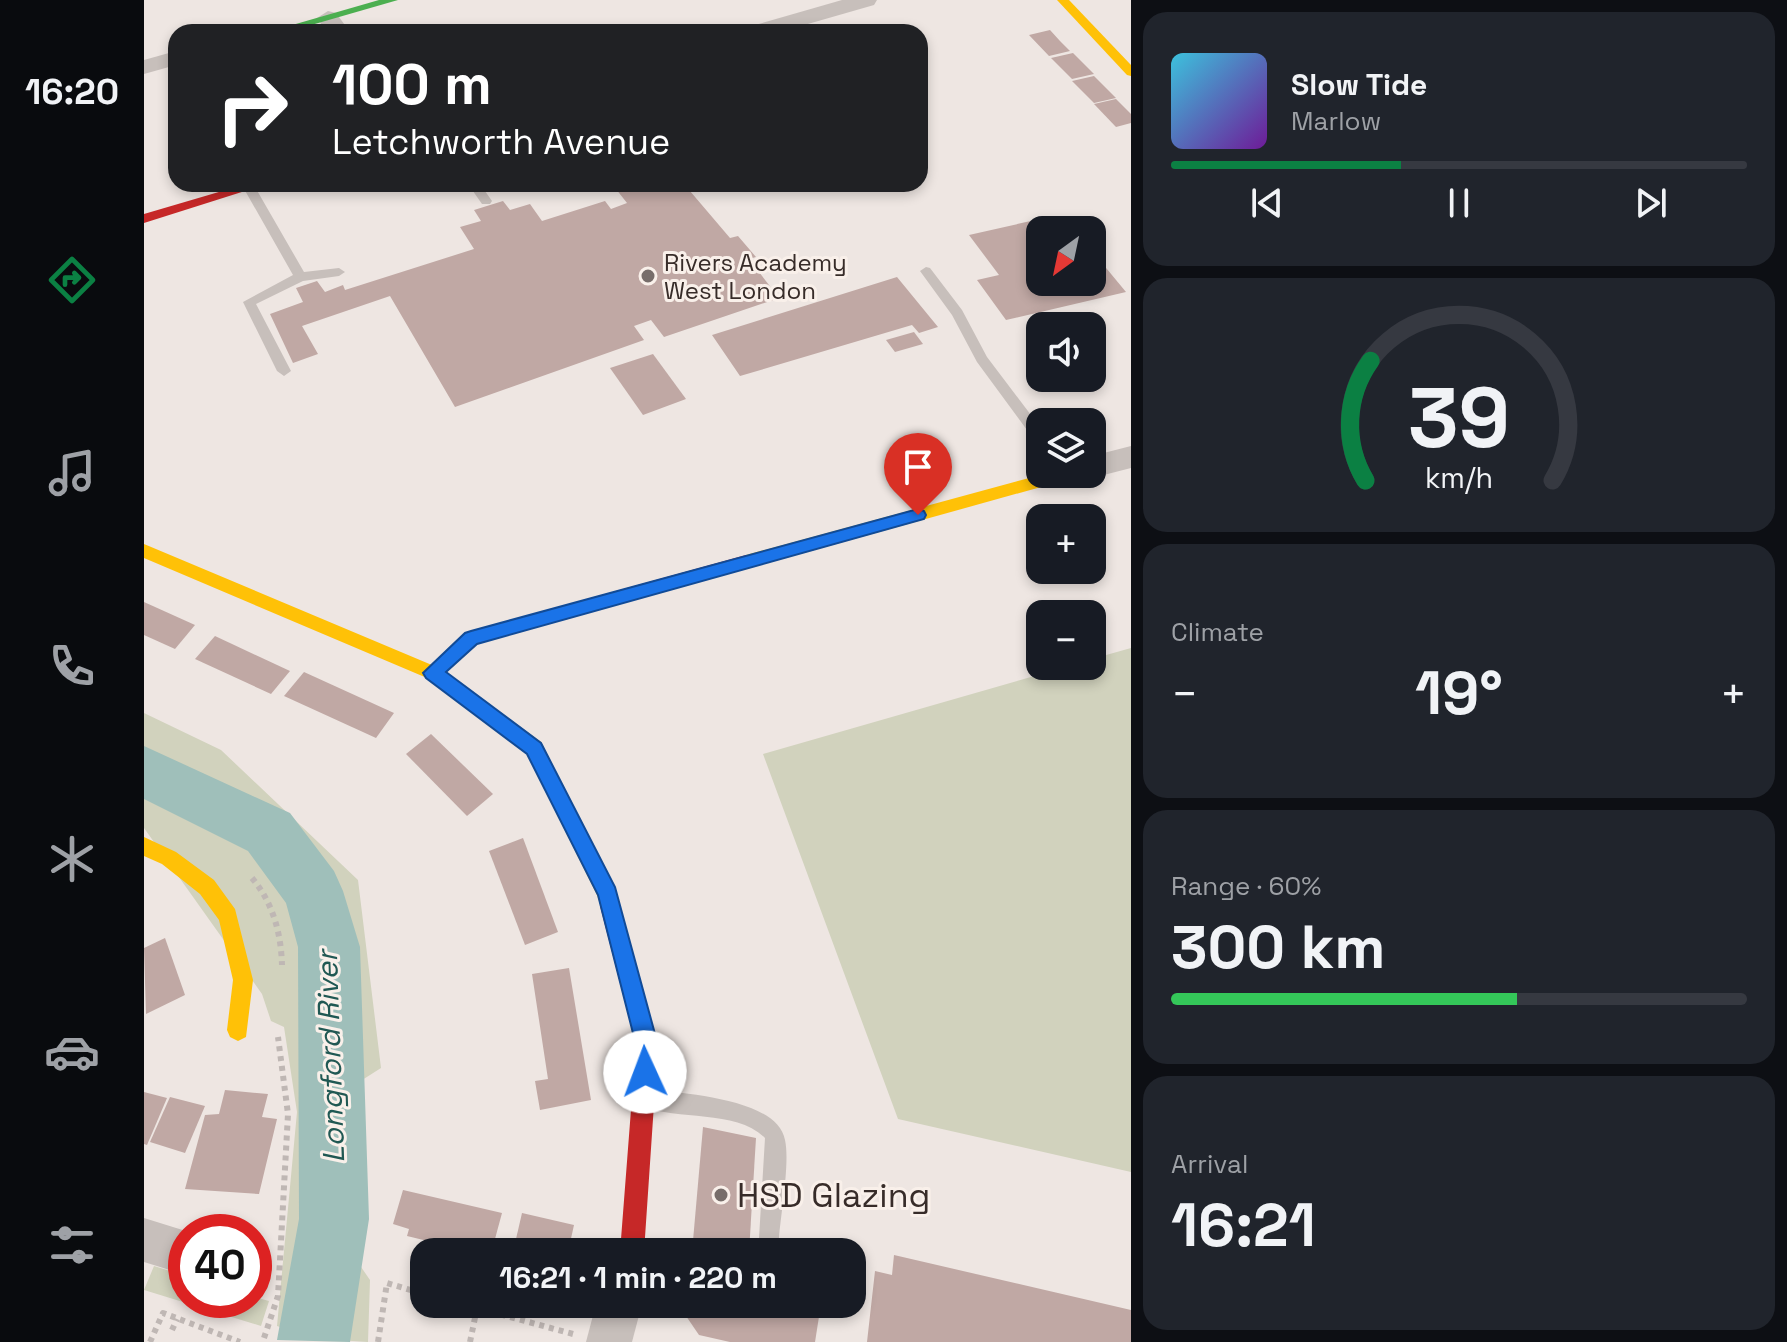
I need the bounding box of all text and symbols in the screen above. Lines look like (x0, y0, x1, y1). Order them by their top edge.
text: 100 m (332, 49, 492, 120)
icon: right (200, 56, 304, 160)
text: Slow Tide (1291, 65, 1427, 104)
text: 16:20 (25, 69, 119, 115)
text: Marlow (1291, 104, 1381, 138)
text: Letchworth Avenue (332, 119, 670, 165)
icon: previous (1245, 181, 1289, 225)
icon: pause (1437, 181, 1481, 225)
icon: next (1629, 181, 1673, 225)
north arrow (1026, 216, 1106, 296)
map controls (1026, 216, 1106, 680)
place label: Rivers Academy West London (664, 247, 847, 306)
icon: directions (44, 252, 100, 308)
marker: Rivers Academy West London (639, 267, 657, 285)
button: sound (1026, 312, 1106, 392)
text: 39 (1408, 365, 1510, 471)
button: layers (1026, 408, 1106, 488)
pin (884, 433, 952, 515)
icon: music (44, 445, 100, 501)
icon: arrive (896, 445, 940, 489)
text: km/h (1425, 460, 1493, 496)
button: + (1026, 504, 1106, 584)
button: − (1026, 600, 1106, 680)
text: Climate (1171, 615, 1264, 649)
icon: phone (44, 638, 100, 694)
text: 19° (1415, 655, 1503, 732)
text: − (1171, 666, 1198, 722)
text: + (1720, 666, 1747, 722)
icon: climate (44, 831, 100, 887)
text: Range · 60% (1171, 869, 1321, 903)
text: 300 km (1171, 909, 1386, 986)
water label: Longford River (307, 948, 353, 1164)
icon: car (44, 1024, 100, 1080)
position arrow (603, 1030, 687, 1114)
text: Arrival (1171, 1147, 1248, 1181)
place label: HSD Glazing (737, 1174, 930, 1217)
marker: HSD Glazing (712, 1186, 730, 1204)
text: 16:21 (1171, 1187, 1316, 1264)
speed limit sign: 40 (168, 1214, 272, 1318)
icon: filters (44, 1217, 100, 1273)
text: 16:21 · 1 min · 220 m (499, 1258, 777, 1297)

